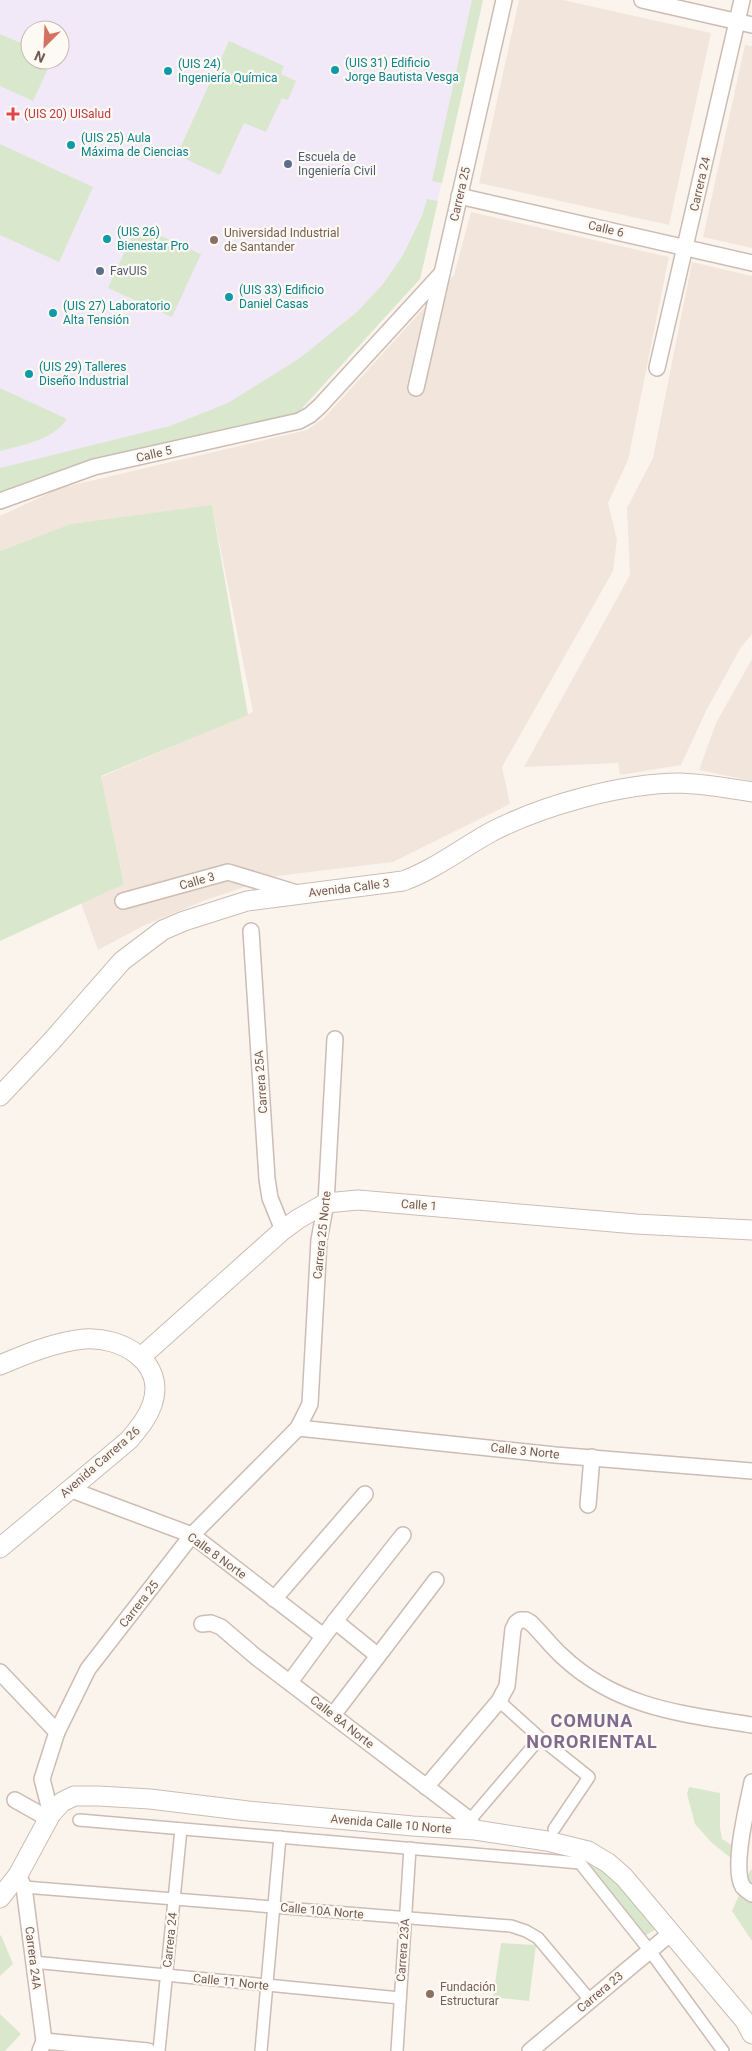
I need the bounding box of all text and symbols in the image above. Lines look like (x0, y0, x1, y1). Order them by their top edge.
north arrow (20, 20, 70, 70)
text: N (32, 48, 47, 66)
place label: (UIS 31) Edificio Jorge Bautista Vesga (345, 56, 459, 84)
place label: (UIS 24) Ingeniería Química (178, 57, 278, 85)
marker: (UIS 31) Edificio Jorge Bautista Vesga (329, 64, 341, 76)
marker: (UIS 24) Ingeniería Química (162, 65, 174, 77)
marker: (UIS 20) UISalud (6, 107, 20, 121)
place label: (UIS 20) UISalud (24, 107, 111, 121)
place label: (UIS 25) Aula Máxima de Ciencias (81, 131, 189, 159)
marker: (UIS 25) Aula Máxima de Ciencias (65, 139, 77, 151)
place label: Escuela de Ingeniería Civil (298, 150, 376, 178)
street label: Carrera 24 (687, 155, 713, 213)
marker: Escuela de Ingeniería Civil (282, 158, 294, 170)
street label: Carrera 25 (447, 165, 473, 223)
street label: Calle 6 (587, 218, 625, 240)
place label: (UIS 26) Bienestar Pro (117, 225, 189, 253)
place label: Universidad Industrial de Santander (224, 226, 339, 254)
marker: (UIS 26) Bienestar Pro (101, 233, 113, 245)
marker: Universidad Industrial de Santander (208, 234, 220, 246)
place label: FavUIS (110, 264, 147, 278)
marker: FavUIS (94, 265, 106, 277)
place label: (UIS 33) Edificio Daniel Casas (239, 283, 324, 311)
marker: (UIS 33) Edificio Daniel Casas (223, 291, 235, 303)
place label: (UIS 27) Laboratorio Alta Tensión (63, 299, 170, 327)
marker: (UIS 27) Laboratorio Alta Tensión (47, 307, 59, 319)
place label: (UIS 29) Talleres Diseño Industrial (39, 360, 129, 388)
marker: (UIS 29) Talleres Diseño Industrial (23, 368, 35, 380)
street label: Calle 5 (135, 443, 173, 465)
street label: Calle 3 (178, 869, 216, 893)
street label: Avenida Calle 3 (308, 876, 390, 900)
street label: Carrera 25A (252, 1050, 270, 1114)
street label: Carrera 25 Norte (310, 1190, 334, 1280)
street label: Calle 1 (400, 1197, 438, 1213)
street label: Avenida Carrera 26 (57, 1423, 143, 1500)
street label: Calle 3 Norte (490, 1440, 560, 1462)
street label: Calle 8 Norte (185, 1530, 249, 1582)
street label: Carrera 25 (116, 1578, 162, 1630)
street label: Calle 8A Norte (307, 1693, 377, 1751)
district label: COMUNA NORORIENTAL (526, 1710, 658, 1752)
street label: Avenida Calle 10 Norte (330, 1812, 452, 1836)
street label: Calle 10A Norte (280, 1900, 364, 1922)
street label: Carrera 24 (160, 1911, 180, 1968)
street label: Carrera 23A (394, 1918, 412, 1982)
street label: Carrera 24A (22, 1926, 44, 1990)
street label: Carrera 23 (574, 1969, 626, 2015)
street label: Calle 11 Norte (192, 1971, 270, 1993)
place label: Fundación Estructurar (440, 1980, 499, 2008)
marker: Fundación Estructurar (424, 1988, 436, 2000)

